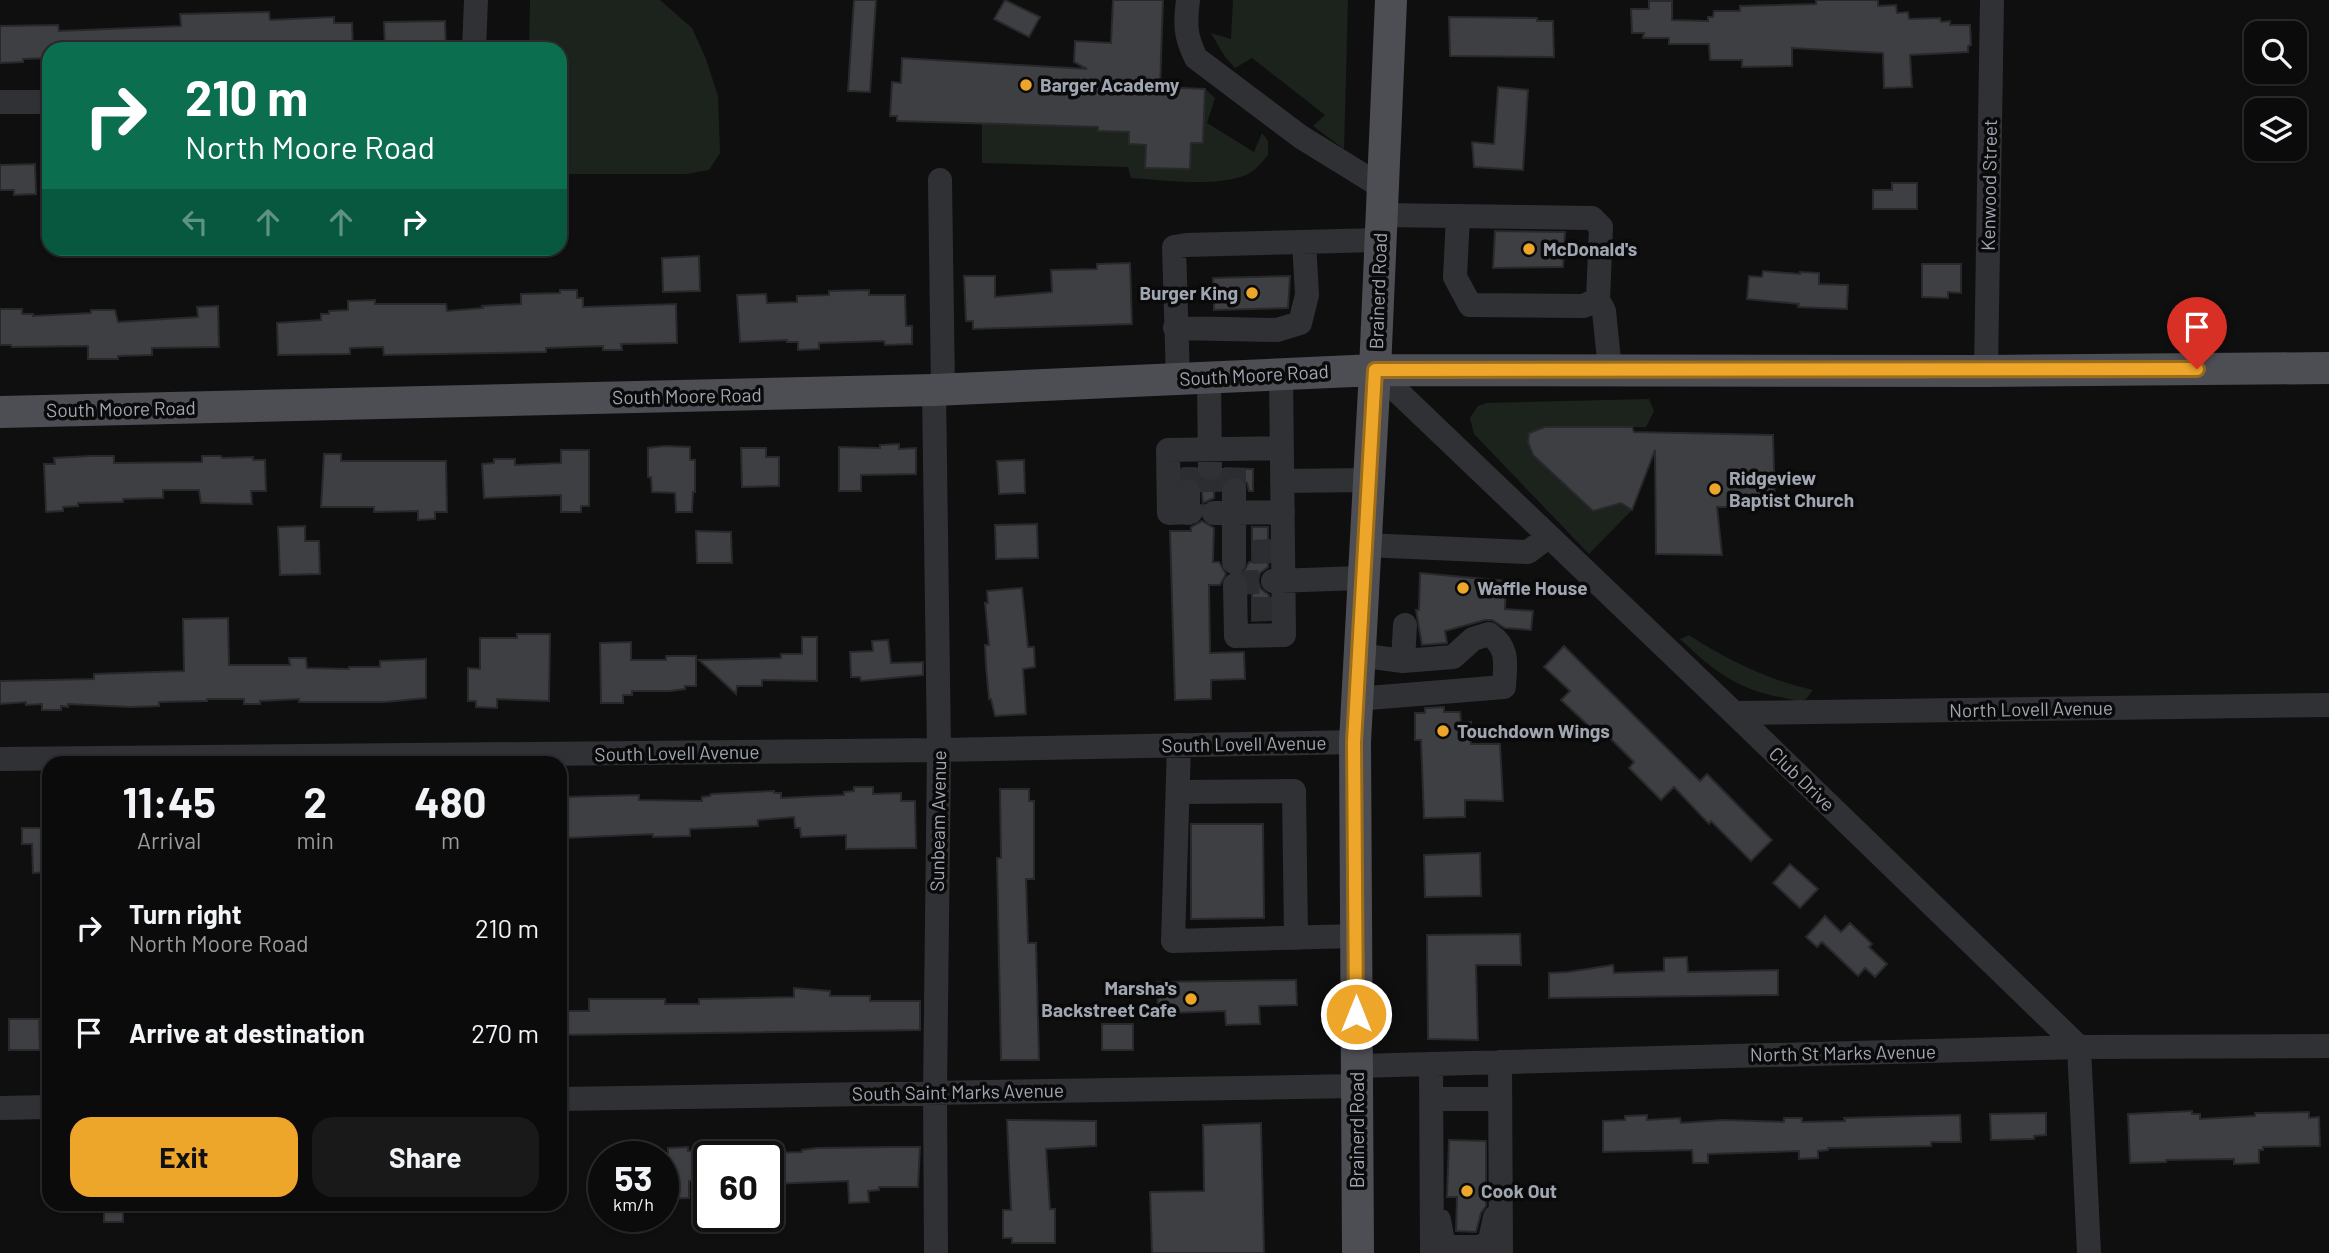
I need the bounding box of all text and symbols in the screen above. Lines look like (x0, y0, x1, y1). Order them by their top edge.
map controls (2244, 21, 2307, 161)
button: search (2244, 21, 2307, 84)
text: 210 m (185, 67, 308, 126)
icon: right (70, 70, 161, 161)
place label: Barger Academy (1040, 73, 1180, 96)
marker: Barger Academy (1018, 77, 1034, 93)
button: layers (2244, 98, 2307, 161)
street label: Kenwood Street (1976, 119, 2001, 251)
text: North Moore Road (185, 127, 435, 165)
icon: left (176, 203, 214, 241)
icon: ahead (249, 203, 287, 241)
icon: ahead (322, 203, 360, 241)
icon: right (395, 203, 433, 241)
street label: Brainerd Road (1364, 232, 1391, 350)
place label: McDonald's (1543, 237, 1637, 260)
marker: McDonald's (1521, 241, 1537, 257)
place label: Burger King (1139, 281, 1238, 304)
marker: Burger King (1244, 285, 1260, 301)
pin (2167, 297, 2227, 369)
icon: arrive (2178, 308, 2216, 346)
street label: South Moore Road (1179, 359, 1329, 390)
street label: South Moore Road (612, 383, 762, 408)
street label: South Moore Road (46, 396, 196, 421)
place label: Ridgeview Baptist Church (1729, 466, 1854, 511)
marker: Ridgeview Baptist Church (1707, 481, 1723, 497)
place label: Waffle House (1477, 576, 1588, 599)
marker: Waffle House (1455, 580, 1471, 596)
street label: North Lovell Avenue (1949, 696, 2113, 721)
place label: Touchdown Wings (1457, 719, 1610, 742)
marker: Touchdown Wings (1435, 723, 1451, 739)
street label: South Lovell Avenue (1161, 731, 1327, 756)
street label: South Lovell Avenue (594, 740, 760, 765)
street label: Club Drive (1765, 742, 1840, 816)
street label: Sunbeam Avenue (925, 750, 950, 892)
text: 11:45 (123, 776, 216, 826)
text: 2 (303, 776, 327, 826)
text: 480 (414, 776, 486, 826)
text: Arrival (137, 826, 201, 854)
text: min (297, 826, 334, 854)
text: m (441, 826, 460, 854)
text: Turn right (129, 898, 242, 929)
icon: right (70, 909, 108, 947)
text: 210 m (475, 912, 539, 943)
text: North Moore Road (129, 929, 309, 957)
place label: Marsha's Backstreet Cafe (1041, 976, 1177, 1021)
position arrow (1319, 977, 1393, 1051)
marker: Marsha's Backstreet Cafe (1183, 991, 1199, 1007)
icon: arrive (70, 1014, 108, 1052)
text: Arrive at destination (129, 1017, 365, 1048)
text: 270 m (471, 1017, 539, 1048)
street label: North St Marks Avenue (1750, 1039, 1936, 1066)
street label: Brainerd Road (1345, 1072, 1368, 1188)
street label: South Saint Marks Avenue (852, 1078, 1064, 1105)
button: Exit (70, 1117, 298, 1197)
button: Share (312, 1117, 539, 1197)
speed limit sign: 60 (693, 1141, 784, 1232)
text: 53 (615, 1156, 652, 1198)
place label: Cook Out (1481, 1179, 1557, 1202)
marker: Cook Out (1459, 1183, 1475, 1199)
text: km/h (613, 1193, 654, 1215)

